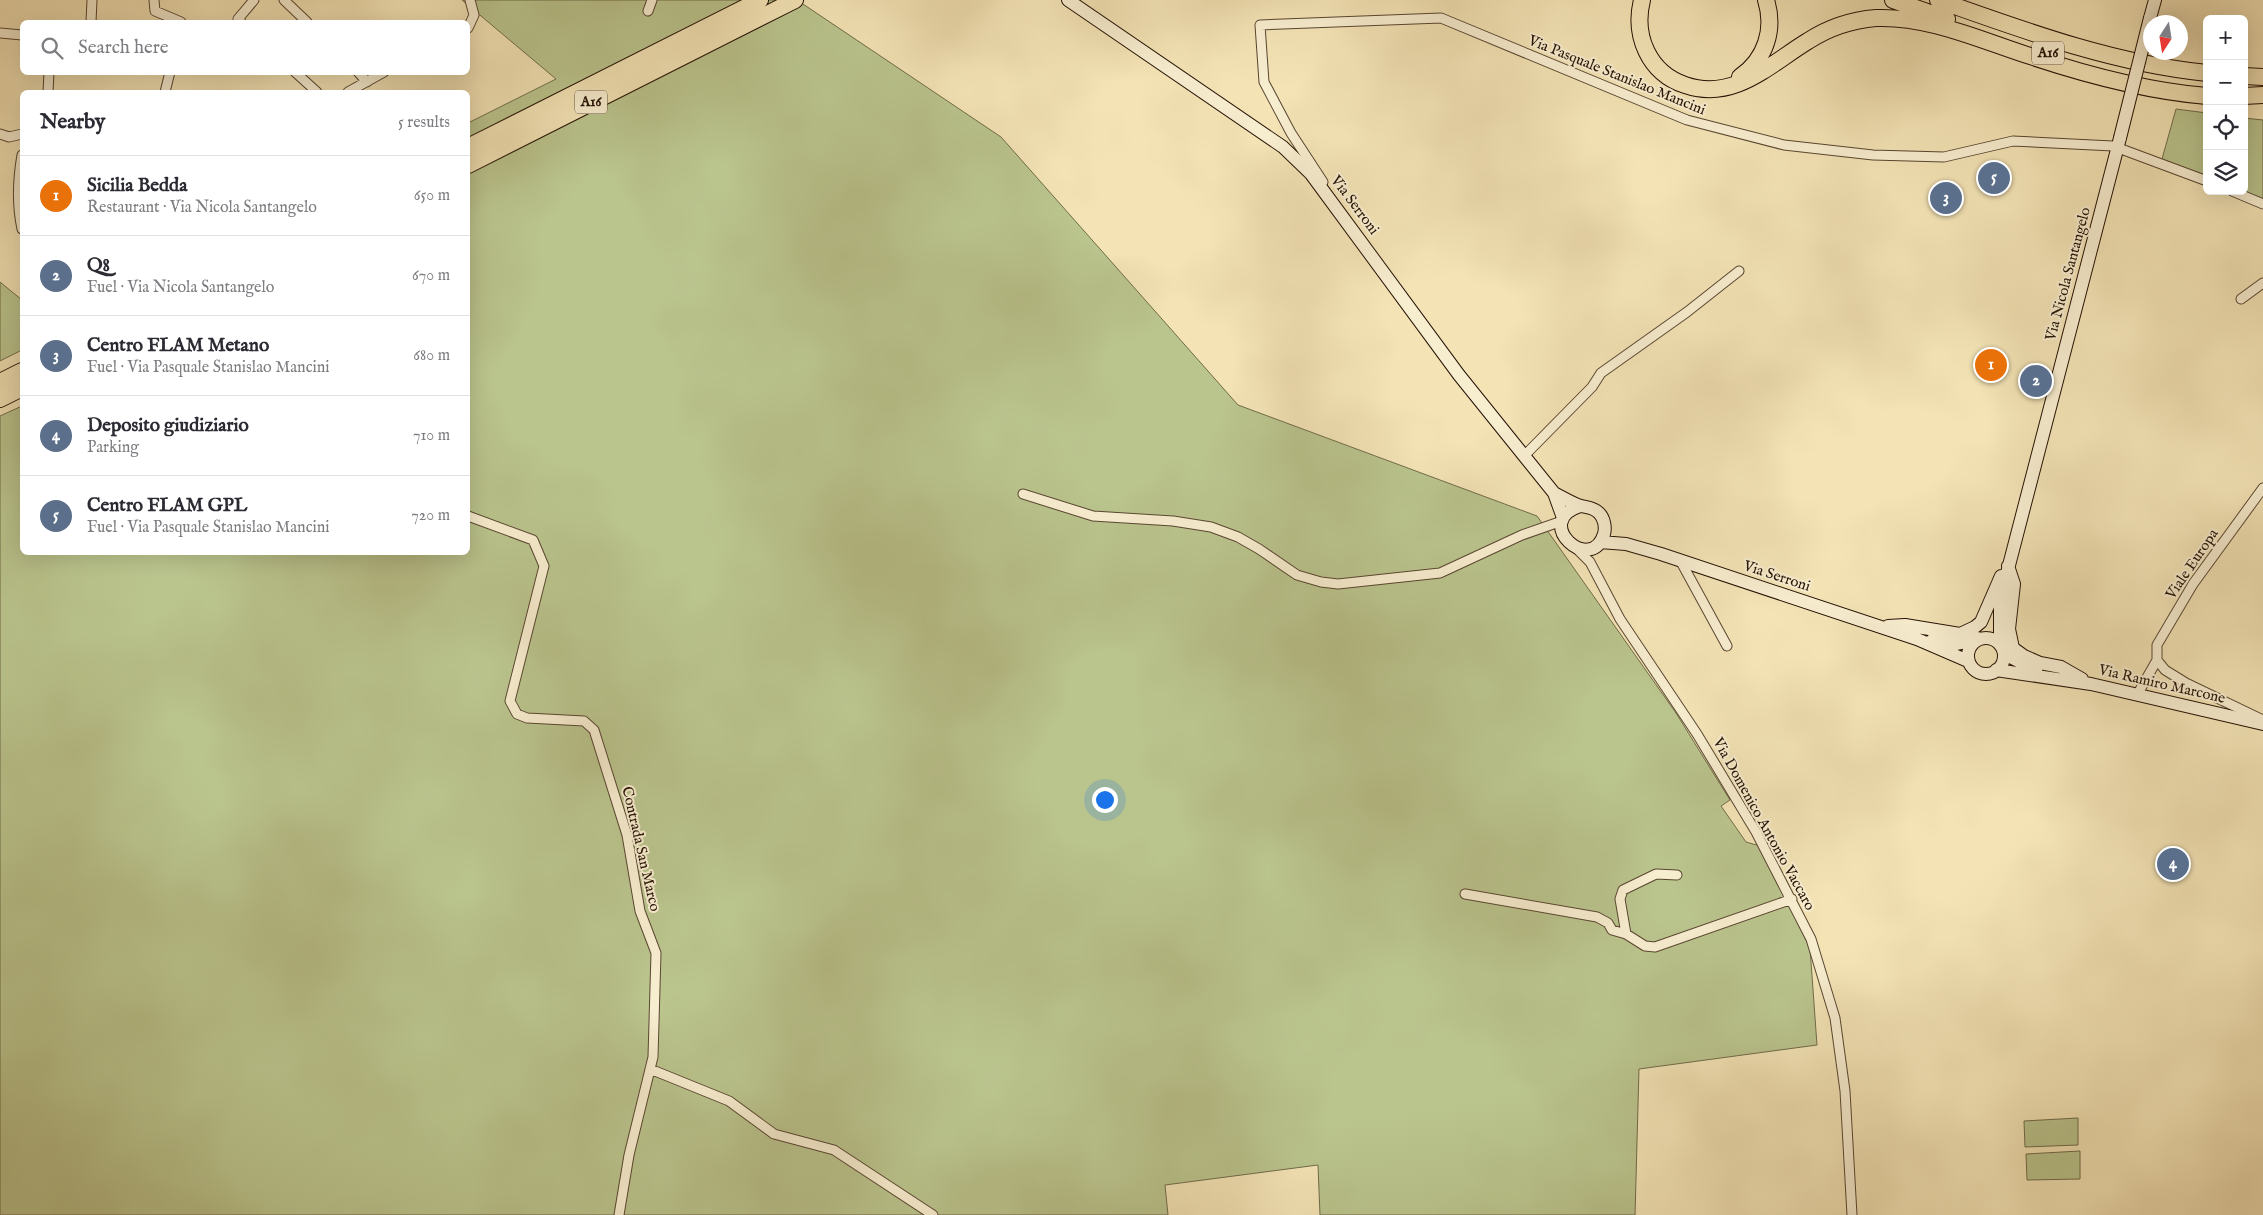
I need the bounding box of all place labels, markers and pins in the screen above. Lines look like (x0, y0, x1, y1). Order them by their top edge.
pin: 5 (1978, 159, 2010, 197)
pin: 3 (1930, 179, 1962, 217)
pin: 1 (1975, 346, 2007, 384)
pin: 2 (2020, 362, 2052, 400)
pin: 4 (2157, 845, 2189, 883)

